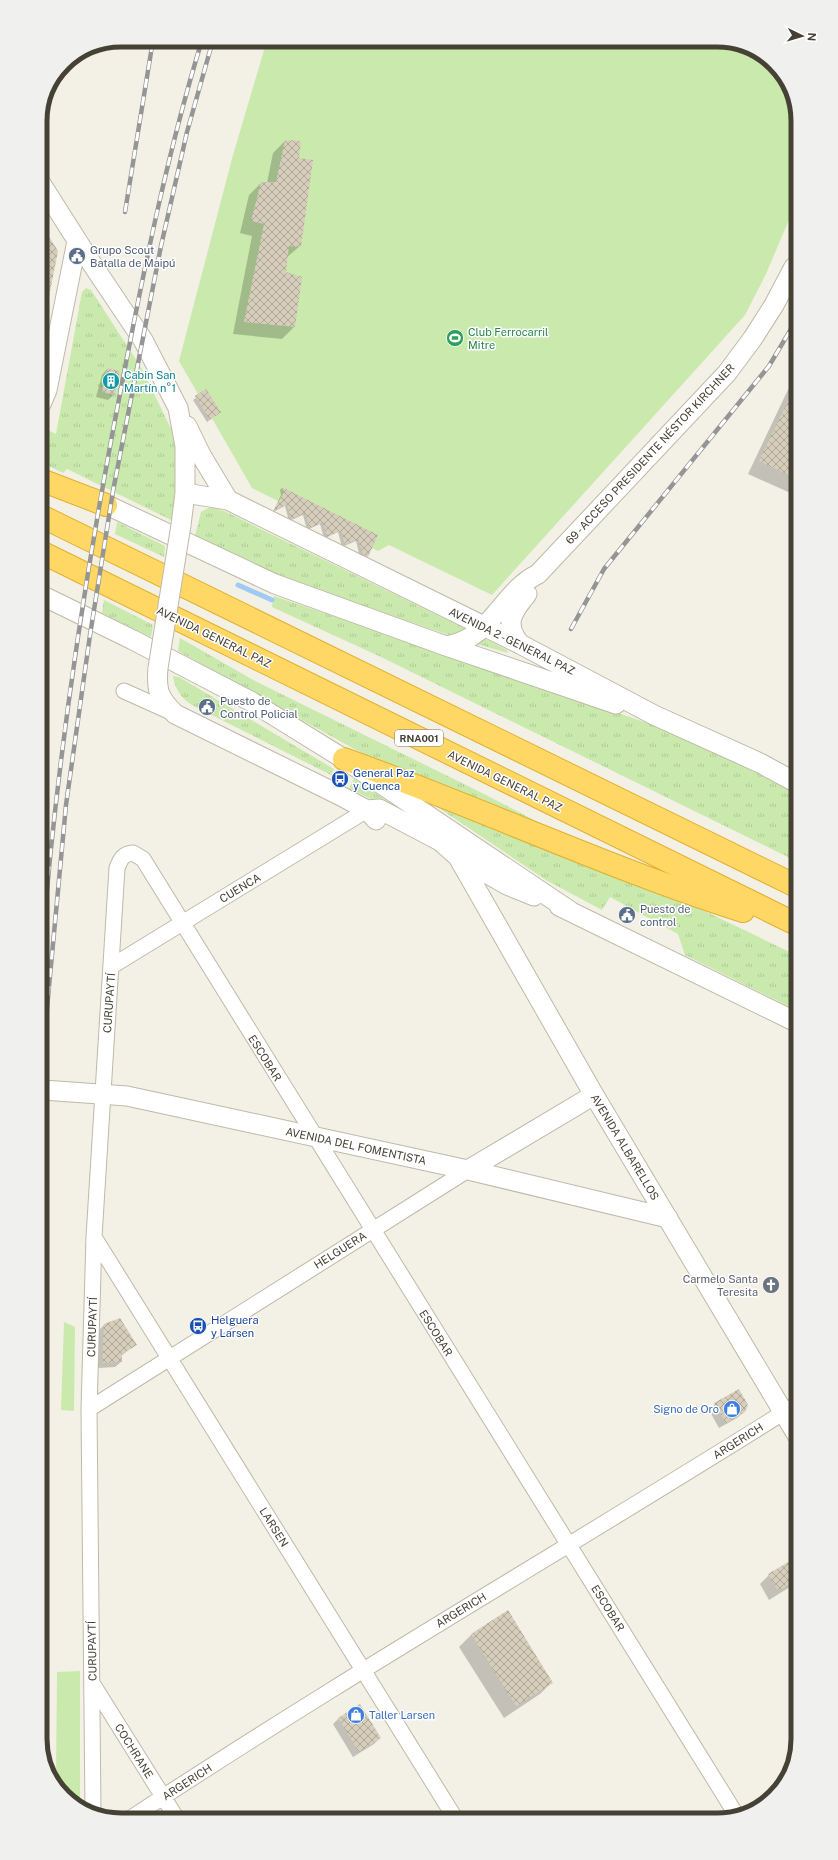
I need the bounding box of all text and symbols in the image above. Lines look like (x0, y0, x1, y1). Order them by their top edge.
north arrow (782, 16, 822, 56)
text: N (806, 32, 818, 42)
place label: Grupo Scout Batalla de Maipú (90, 244, 176, 269)
public building icon: Grupo Scout Batalla de Maipú (67, 246, 87, 266)
place label: Club Ferrocarril Mitre (468, 326, 548, 351)
sports icon: Club Ferrocarril Mitre (445, 328, 465, 348)
street label: 69 - ACCESO PRESIDENTE NÉSTOR KIRCHNER (562, 361, 737, 546)
place label: Cabin San Martín n°1 (124, 369, 176, 394)
building icon: Cabin San Martín n°1 (101, 371, 121, 391)
street label: AVENIDA GENERAL PAZ (155, 604, 273, 670)
street label: AVENIDA 2 - GENERAL PAZ (447, 605, 577, 677)
place label: Puesto de Control Policial (220, 695, 298, 720)
public building icon: Puesto de Control Policial (197, 697, 217, 717)
road number: RNA001 (395, 730, 443, 746)
street label: AVENIDA GENERAL PAZ (446, 748, 564, 814)
place label: General Paz y Cuenca (353, 767, 414, 792)
bus stop icon: General Paz y Cuenca (330, 769, 350, 789)
street label: CUENCA (217, 871, 263, 905)
place label: Puesto de control (640, 903, 691, 928)
public building icon: Puesto de control (617, 905, 637, 925)
street label: CURUPAYTÍ (100, 972, 117, 1033)
street label: ESCOBAR (246, 1033, 284, 1083)
street label: AVENIDA ALBARELLOS (589, 1092, 661, 1202)
street label: AVENIDA DEL FOMENTISTA (285, 1125, 428, 1167)
street label: HELGUERA (312, 1229, 369, 1271)
place label: Carmelo Santa Teresita (683, 1273, 758, 1298)
church icon: Carmelo Santa Teresita (761, 1275, 781, 1295)
street label: CURUPAYTÍ (84, 1296, 99, 1357)
street label: ESCOBAR (417, 1308, 455, 1358)
place label: Helguera y Larsen (211, 1314, 259, 1339)
bus stop icon: Helguera y Larsen (188, 1316, 208, 1336)
shop icon: Signo de Oro (722, 1399, 742, 1419)
place label: Signo de Oro (653, 1403, 719, 1415)
street label: ARGERICH (711, 1421, 765, 1461)
street label: LARSEN (257, 1505, 291, 1549)
street label: ESCOBAR (589, 1583, 627, 1633)
street label: ARGERICH (434, 1590, 488, 1630)
street label: CURUPAYTÍ (84, 1620, 99, 1681)
shop icon: Taller Larsen (346, 1705, 366, 1725)
place label: Taller Larsen (369, 1709, 435, 1721)
street label: COCHRANE (112, 1722, 156, 1781)
street label: ARGERICH (160, 1762, 214, 1802)

